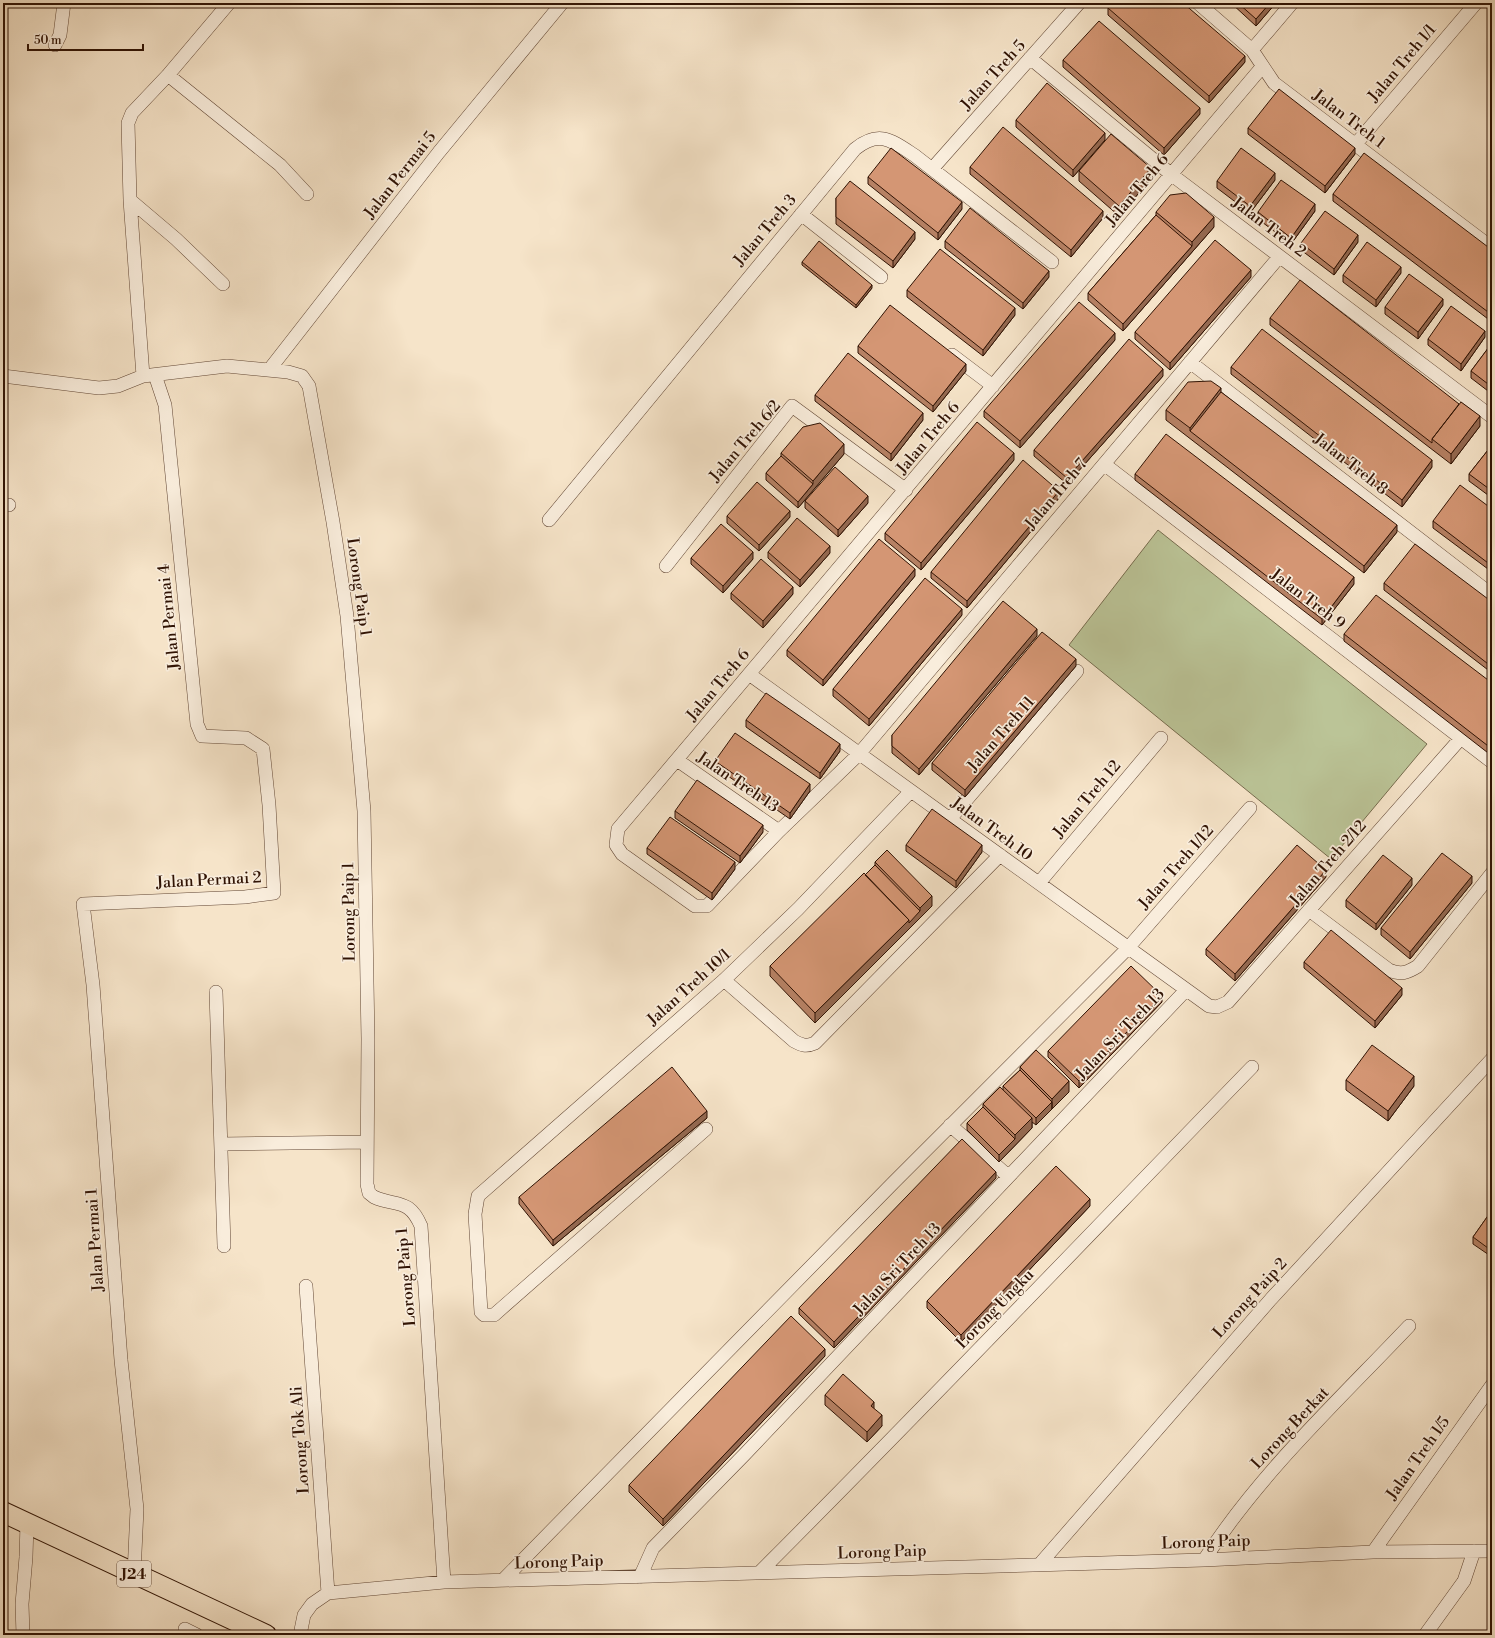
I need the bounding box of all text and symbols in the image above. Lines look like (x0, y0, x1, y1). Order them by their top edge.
street label: Jalan Treh 1/1 (1363, 20, 1440, 107)
scale bar (28, 26, 143, 52)
text: 50 m (34, 33, 62, 48)
street label: Jalan Treh 5 (956, 36, 1030, 115)
street label: Jalan Treh 1 (1308, 85, 1389, 153)
street label: Jalan Permai 5 (359, 127, 440, 223)
street label: Jalan Treh 6 (1100, 149, 1173, 231)
street label: Jalan Treh 3 (729, 190, 801, 271)
street label: Jalan Treh 2 (1227, 192, 1310, 261)
street label: Jalan Treh 6/2 (704, 396, 785, 487)
street label: Jalan Treh 6 (891, 397, 964, 479)
street label: Jalan Treh 8 (1309, 428, 1392, 499)
street label: Jalan Treh 7 (1020, 454, 1092, 534)
street label: Lorong Paip 1 (342, 536, 376, 638)
street label: Jalan Permai 4 (153, 563, 185, 672)
street label: Jalan Treh 9 (1266, 564, 1350, 634)
street label: Jalan Treh 6 (681, 644, 754, 726)
street label: Jalan Treh 11 (962, 692, 1039, 776)
street label: Jalan Treh 13 (692, 747, 783, 817)
street label: Jalan Treh 12 (1048, 756, 1125, 843)
street label: Jalan Treh 10 (947, 792, 1037, 865)
street label: Jalan Treh 2/12 (1285, 816, 1371, 911)
street label: Jalan Treh 1/12 (1133, 821, 1218, 914)
street label: Lorong Paip 1 (338, 862, 360, 962)
street label: Jalan Permai 2 (155, 867, 262, 893)
street label: Jalan Treh 10/1 (642, 944, 735, 1030)
street label: Jalan Sri Treh 13 (1071, 984, 1169, 1085)
street label: Jalan Permai 1 (81, 1188, 109, 1293)
street label: Jalan Sri Treh 13 (848, 1218, 945, 1320)
street label: Lorong Paip 1 (392, 1227, 420, 1327)
street label: Lorong Paip 2 (1209, 1254, 1291, 1342)
street label: Lorong Ungku (952, 1265, 1038, 1353)
street label: Lorong Berkat (1247, 1383, 1333, 1473)
street label: Lorong Tok Ali (286, 1386, 314, 1494)
street label: Jalan Treh 1/5 (1381, 1412, 1454, 1505)
street label: Lorong Paip (1161, 1530, 1251, 1554)
street label: Lorong Paip (837, 1540, 927, 1564)
street label: Lorong Paip (514, 1550, 604, 1574)
road number: J24 (117, 1561, 151, 1587)

